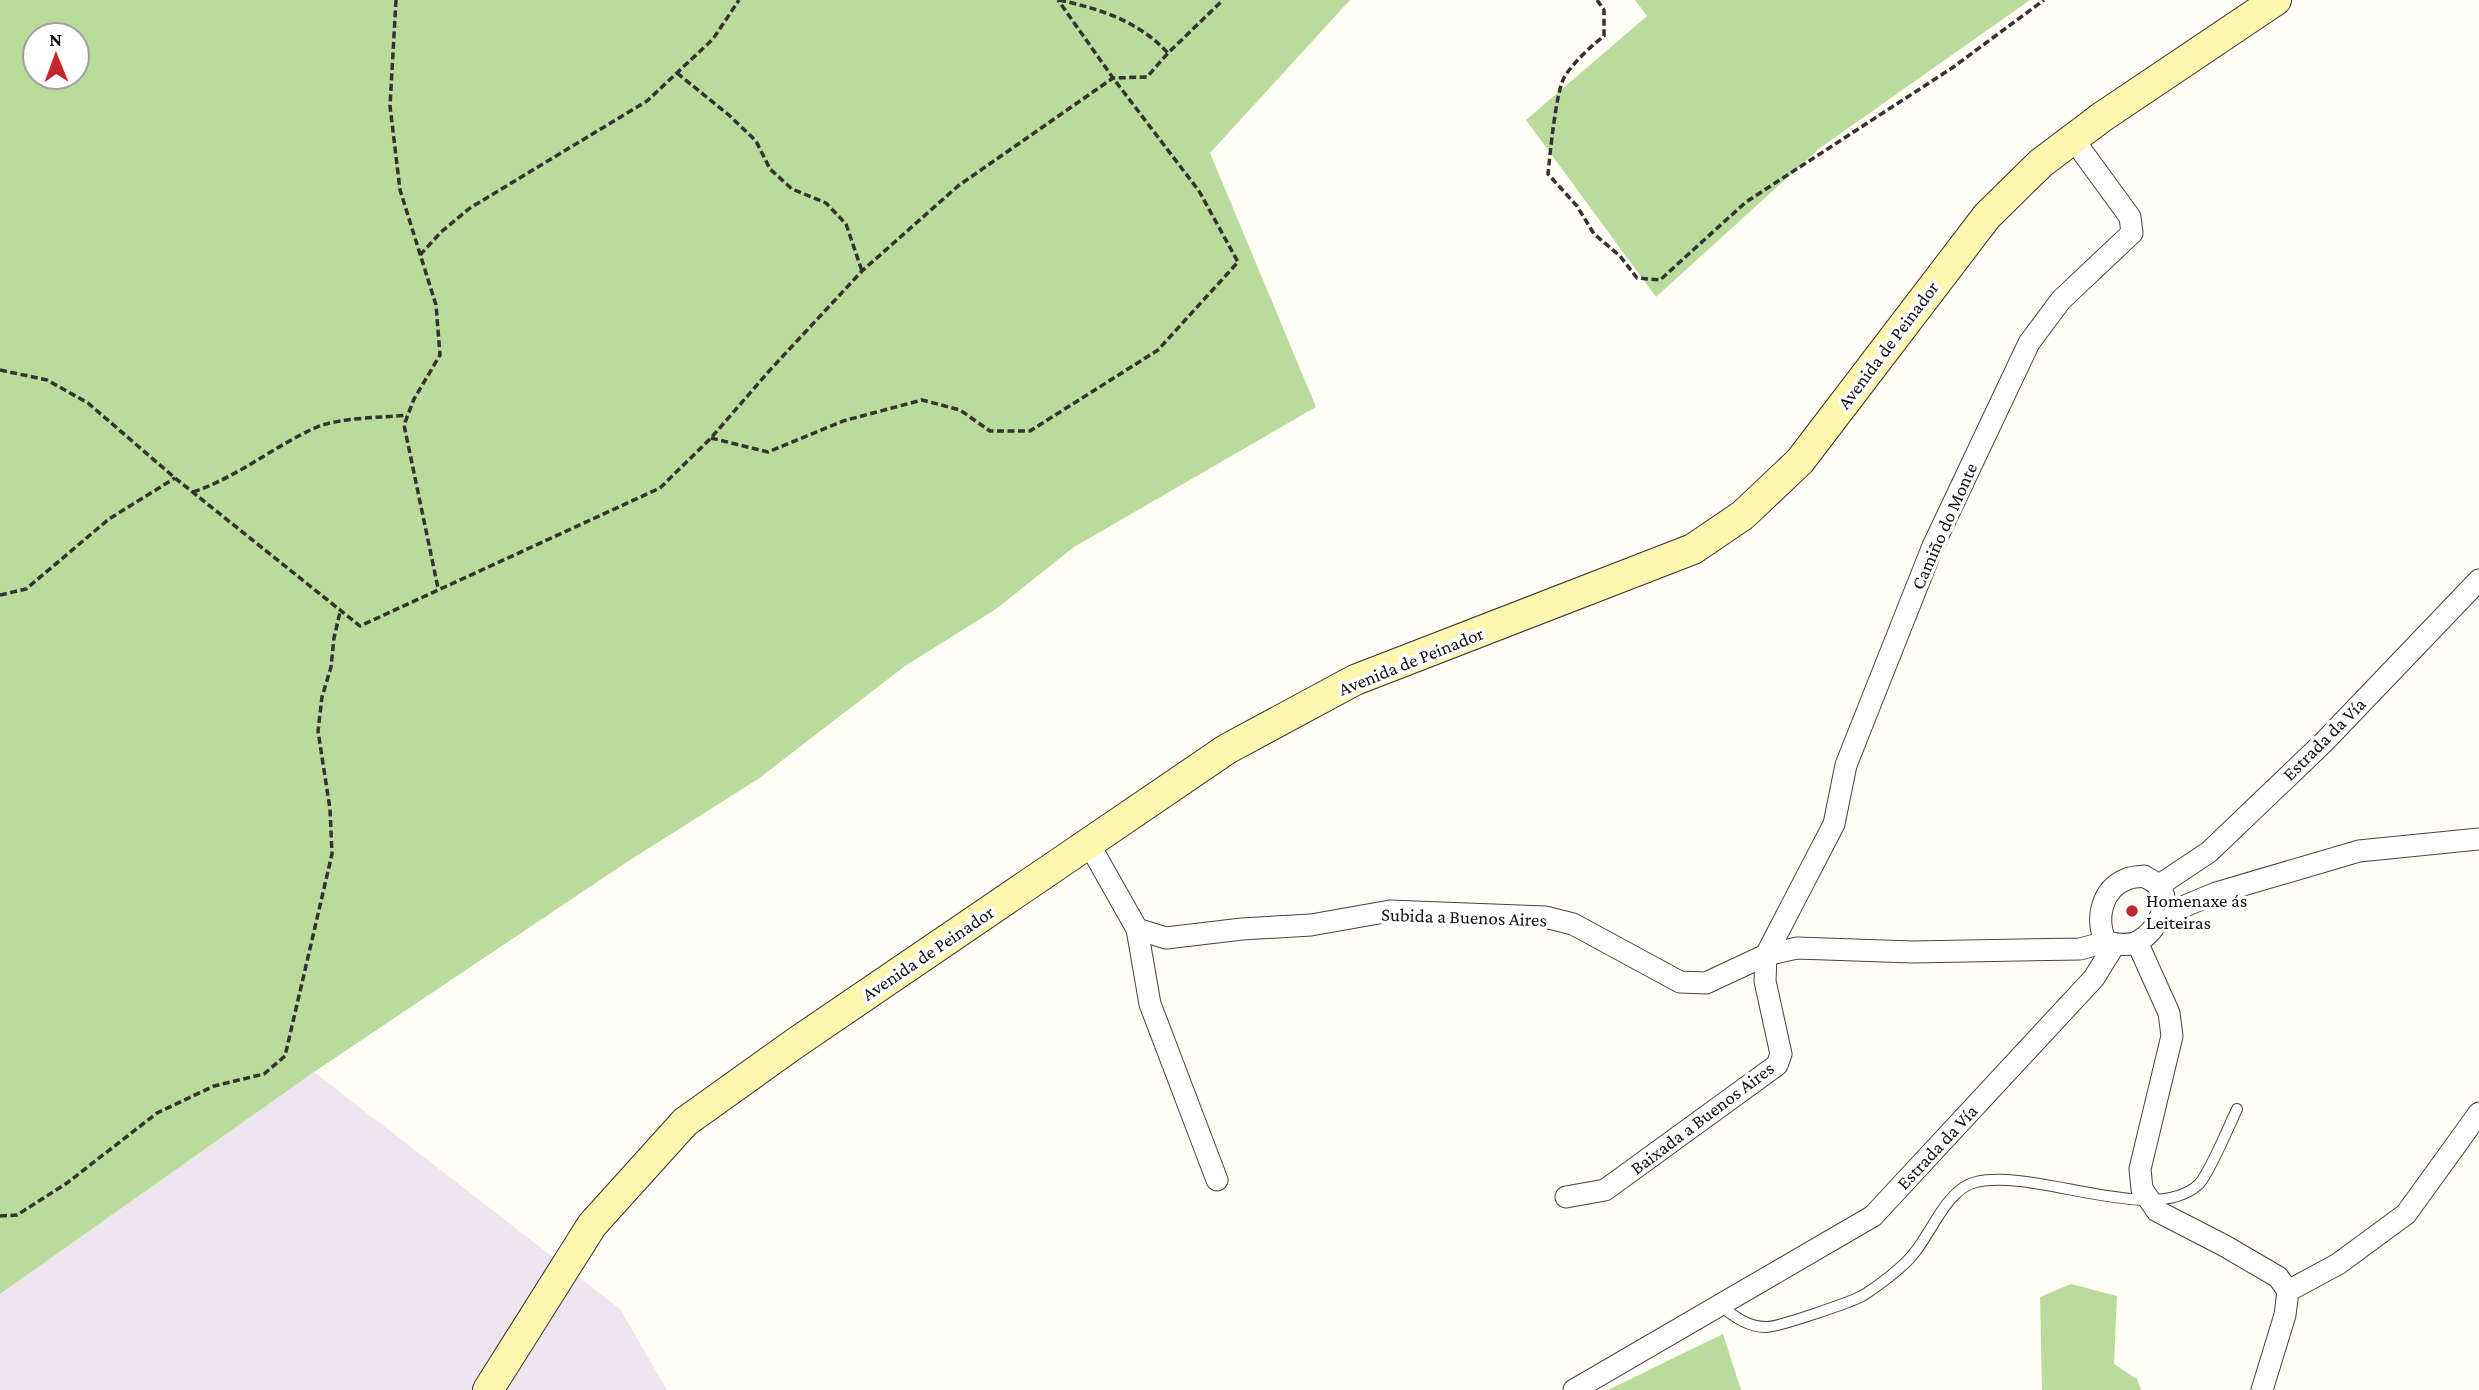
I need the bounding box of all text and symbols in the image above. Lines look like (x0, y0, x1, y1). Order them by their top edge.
north arrow (21, 21, 91, 91)
text: N (49, 29, 62, 50)
street label: Avenida de Peinador (1833, 277, 1943, 413)
street label: Camiño do Monte (1907, 459, 1981, 593)
street label: Avenida de Peinador (1335, 622, 1487, 700)
street label: Estrada da Vía (2278, 693, 2370, 785)
place label: Homenaxe ás Leiteiras (2146, 890, 2247, 933)
street label: Avenida de Peinador (858, 901, 998, 1005)
marker: Homenaxe ás Leiteiras (2124, 903, 2140, 919)
street label: Subida a Buenos Aires (1381, 904, 1547, 930)
street label: Baixada a Buenos Aires (1626, 1057, 1778, 1179)
street label: Estrada da Vía (1892, 1100, 1982, 1194)

